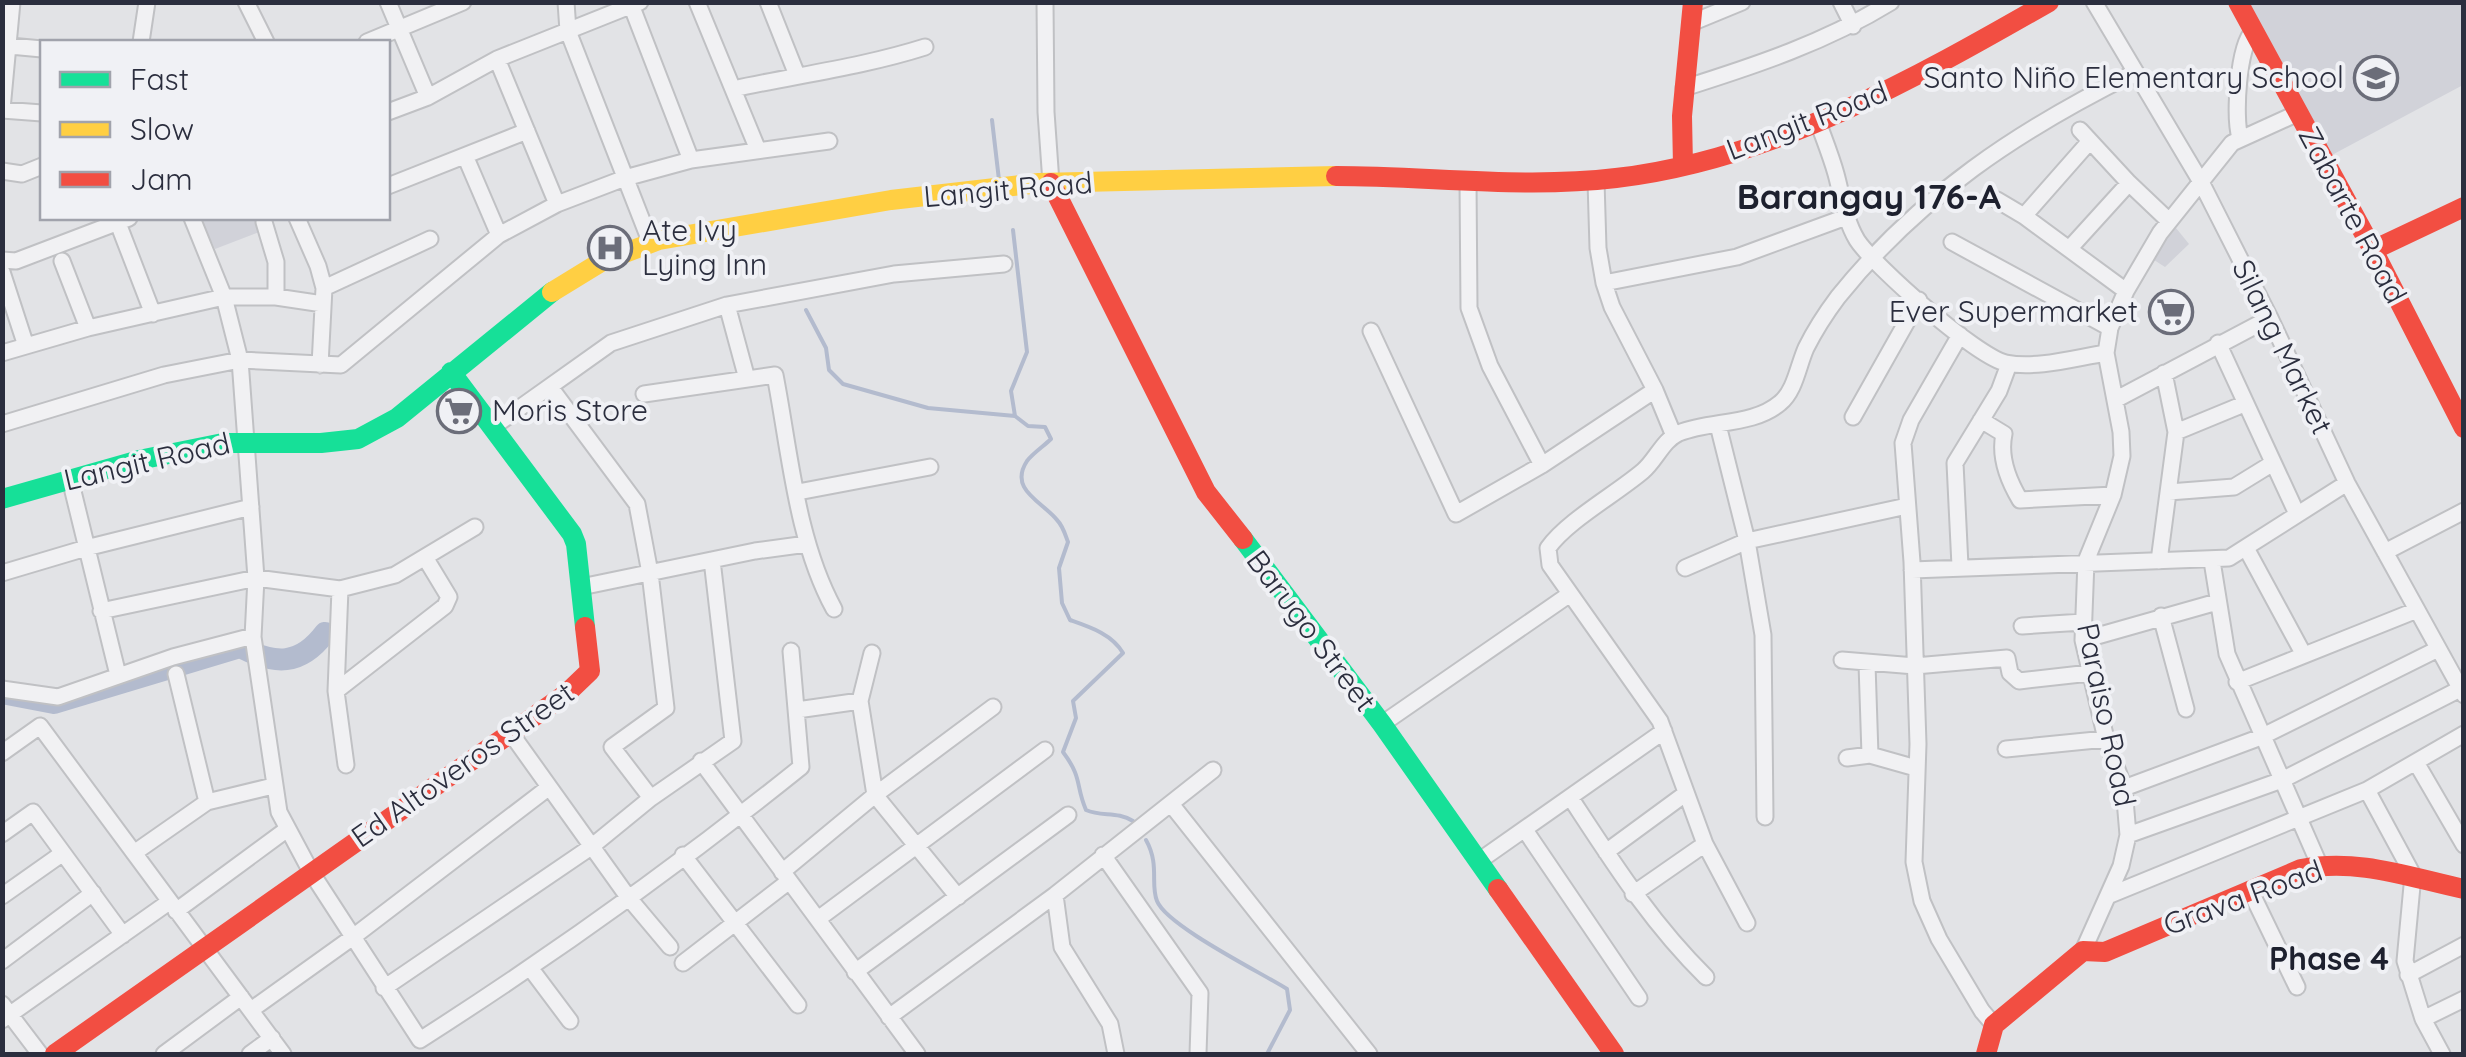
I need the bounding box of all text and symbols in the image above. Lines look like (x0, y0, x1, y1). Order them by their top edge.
legend (40, 40, 390, 220)
school or university icon: Santo Niño Elementary School (2353, 55, 2399, 101)
place label: Santo Niño Elementary School (1923, 58, 2344, 96)
text: Fast (130, 60, 189, 98)
street label: Langit Road (1721, 72, 1893, 168)
text: Slow (130, 110, 194, 148)
street label: Zabarte Road (2290, 120, 2415, 310)
text: Jam (130, 160, 193, 198)
street label: Langit Road (922, 163, 1094, 215)
district label: Barangay 176-A (1737, 174, 2002, 218)
place label: Ate Ivy Lying Inn (642, 211, 767, 283)
hospital icon: Ate Ivy Lying Inn (587, 225, 633, 271)
street label: Silang Market (2224, 253, 2342, 440)
supermarket icon: Ever Supermarket (2148, 289, 2194, 335)
place label: Ever Supermarket (1889, 292, 2138, 330)
supermarket icon: Moris Store (436, 388, 482, 434)
place label: Moris Store (492, 391, 648, 429)
street label: Langit Road (60, 423, 234, 499)
street label: Barugo Street (1239, 542, 1385, 719)
street label: Paraiso Road (2069, 620, 2145, 810)
street label: Ed Altoveros Street (344, 673, 581, 855)
street label: Grava Road (2158, 851, 2327, 943)
district label: Phase 4 (2269, 938, 2389, 978)

